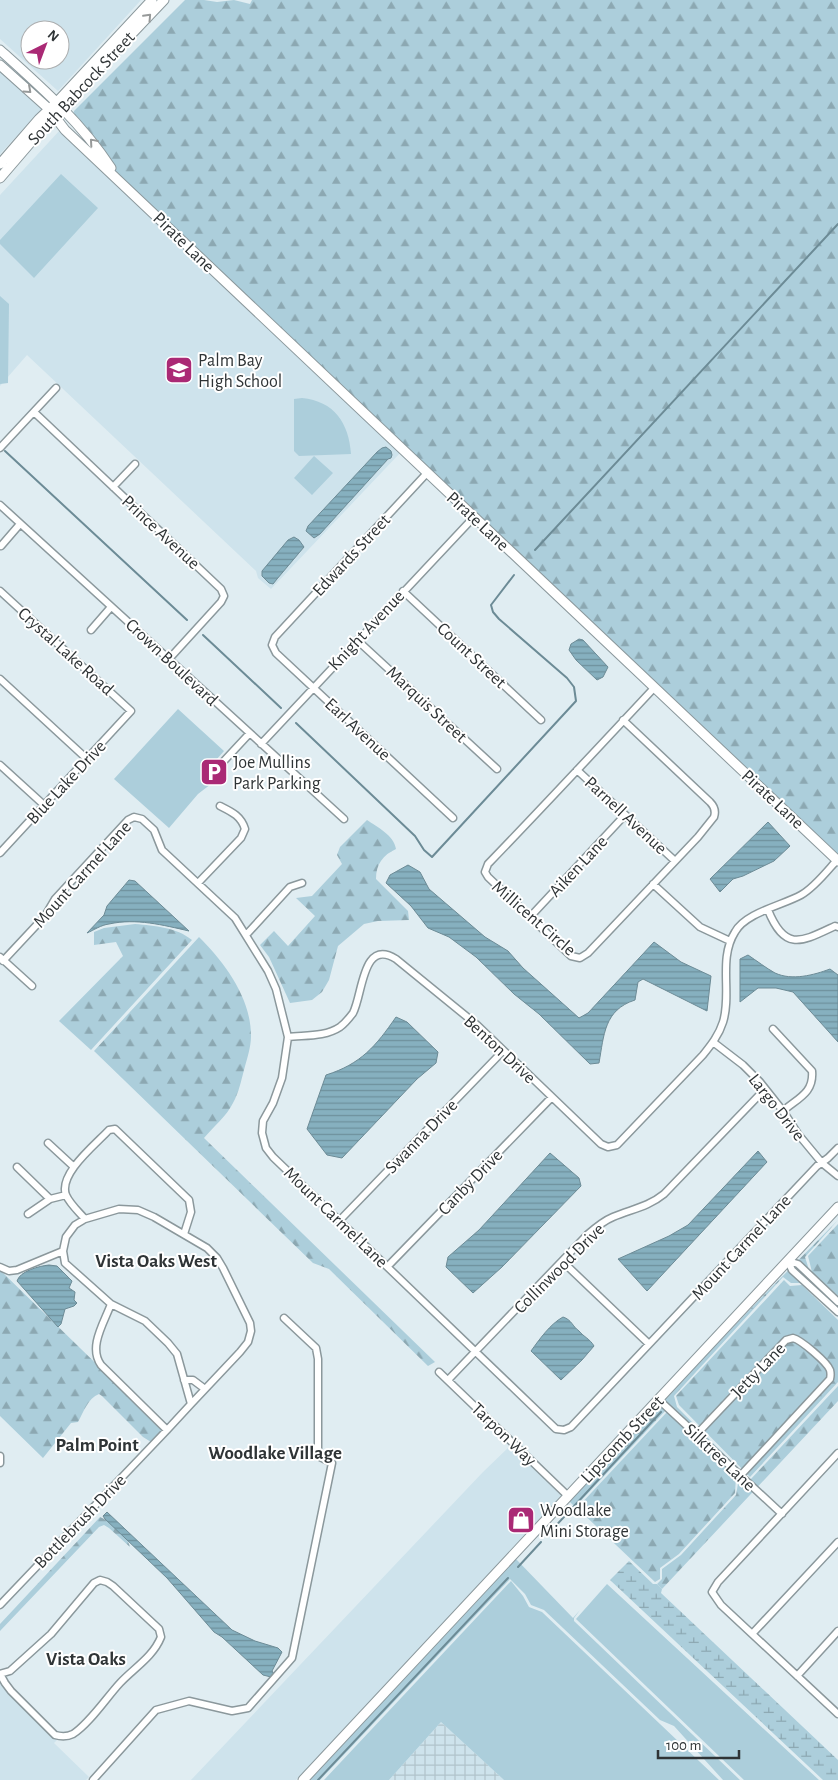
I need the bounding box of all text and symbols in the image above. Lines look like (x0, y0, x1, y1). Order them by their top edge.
one-way arrow (142, 14, 151, 23)
north arrow (20, 20, 70, 70)
street label: South Babcock Street (25, 28, 139, 149)
text: N (45, 28, 61, 45)
one-way arrow (22, 84, 31, 93)
one-way arrow (90, 139, 99, 148)
street label: Pirate Lane (149, 209, 217, 276)
place label: Palm Bay High School (198, 352, 282, 391)
school or university icon: Palm Bay High School (164, 355, 194, 385)
street label: Pirate Lane (443, 489, 512, 555)
street label: Prince Avenue (118, 492, 203, 573)
street label: Edwards Street (309, 511, 394, 600)
street label: Knight Avenue (325, 587, 408, 674)
street label: Crystal Lake Road (14, 604, 117, 699)
street label: Crown Boulevard (122, 616, 221, 710)
street label: Count Street (433, 619, 510, 692)
street label: Marquis Street (383, 663, 470, 747)
street label: Earl Avenue (321, 695, 394, 764)
street label: Blue Lake Drive (24, 737, 110, 828)
place label: Joe Mullins Park Parking (233, 754, 321, 793)
parking icon: Joe Mullins Park Parking (199, 757, 229, 787)
street label: Pirate Lane (738, 767, 807, 833)
street label: Parnell Avenue (581, 773, 670, 858)
street label: Mount Carmel Lane (30, 818, 135, 931)
street label: Aiken Lane (546, 833, 611, 901)
street label: Millicent Circle (488, 878, 579, 960)
street label: Benton Drive (460, 1012, 539, 1087)
street label: Largo Drive (745, 1071, 808, 1144)
street label: Swanna Drive (382, 1096, 461, 1177)
street label: Canby Drive (435, 1146, 506, 1219)
street label: Mount Carmel Lane (280, 1164, 391, 1272)
street label: Mount Carmel Lane (689, 1192, 795, 1304)
street label: Collinwood Drive (511, 1220, 608, 1317)
district label: Vista Oaks West (95, 1252, 217, 1271)
street label: Jetty Lane (728, 1340, 789, 1402)
street label: Lipscomb Street (578, 1392, 668, 1487)
street label: Tarpon Way (467, 1400, 539, 1470)
street label: Silktree Lane (680, 1421, 758, 1495)
district label: Palm Point (55, 1436, 139, 1455)
district label: Woodlake Village (208, 1444, 342, 1463)
street label: Bottlebrush Drive (32, 1471, 130, 1572)
place label: Woodlake Mini Storage (540, 1502, 629, 1541)
shop icon: Woodlake Mini Storage (506, 1505, 536, 1535)
district label: Vista Oaks (46, 1650, 126, 1669)
scale bar (658, 1728, 739, 1760)
text: 100 m (666, 1738, 701, 1753)

